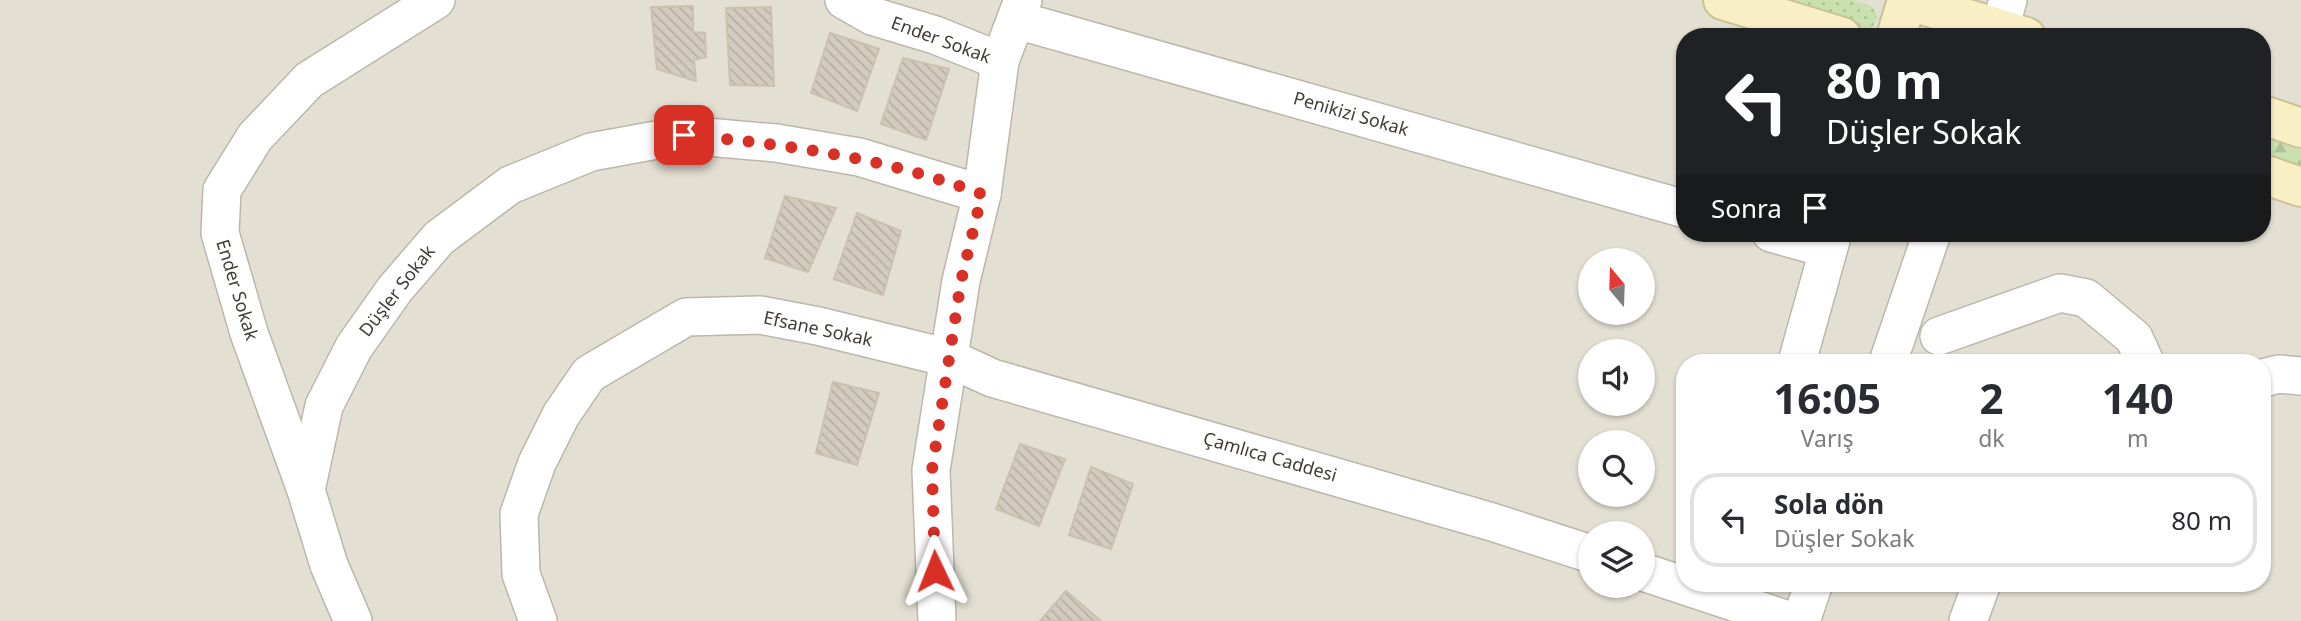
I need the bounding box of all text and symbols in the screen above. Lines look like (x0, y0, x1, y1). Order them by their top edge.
street label: Ender Sokak (888, 10, 995, 68)
text: 80 m (1826, 47, 1943, 113)
icon: left (1711, 56, 1802, 147)
street label: Penikizi Sokak (1291, 85, 1412, 141)
pin (654, 105, 714, 165)
text: Düşler Sokak (1826, 110, 2021, 153)
icon: arrive (665, 116, 703, 154)
icon: arrive (1796, 189, 1834, 227)
text: Sonra (1711, 190, 1782, 226)
street label: Ender Sokak (211, 236, 265, 344)
street label: Düşler Sokak (353, 239, 440, 341)
north arrow (1578, 248, 1656, 326)
map controls (1578, 248, 1655, 598)
street label: Efsane Sokak (761, 305, 875, 351)
button: sound (1578, 339, 1655, 416)
text: 16:05 (1773, 369, 1881, 426)
text: 2 (1979, 369, 2003, 426)
text: 140 (2102, 369, 2174, 426)
text: Varış (1801, 422, 1853, 454)
text: dk (1978, 422, 2005, 454)
text: m (2127, 422, 2149, 454)
street label: Çamlıca Caddesi (1201, 425, 1340, 487)
button: search (1578, 430, 1655, 507)
text: Sola dön (1774, 486, 1884, 522)
icon: left (1715, 501, 1753, 539)
text: 80 m (2171, 502, 2232, 538)
button: layers (1578, 521, 1655, 598)
text: Düşler Sokak (1774, 522, 1914, 554)
position arrow (898, 534, 972, 608)

